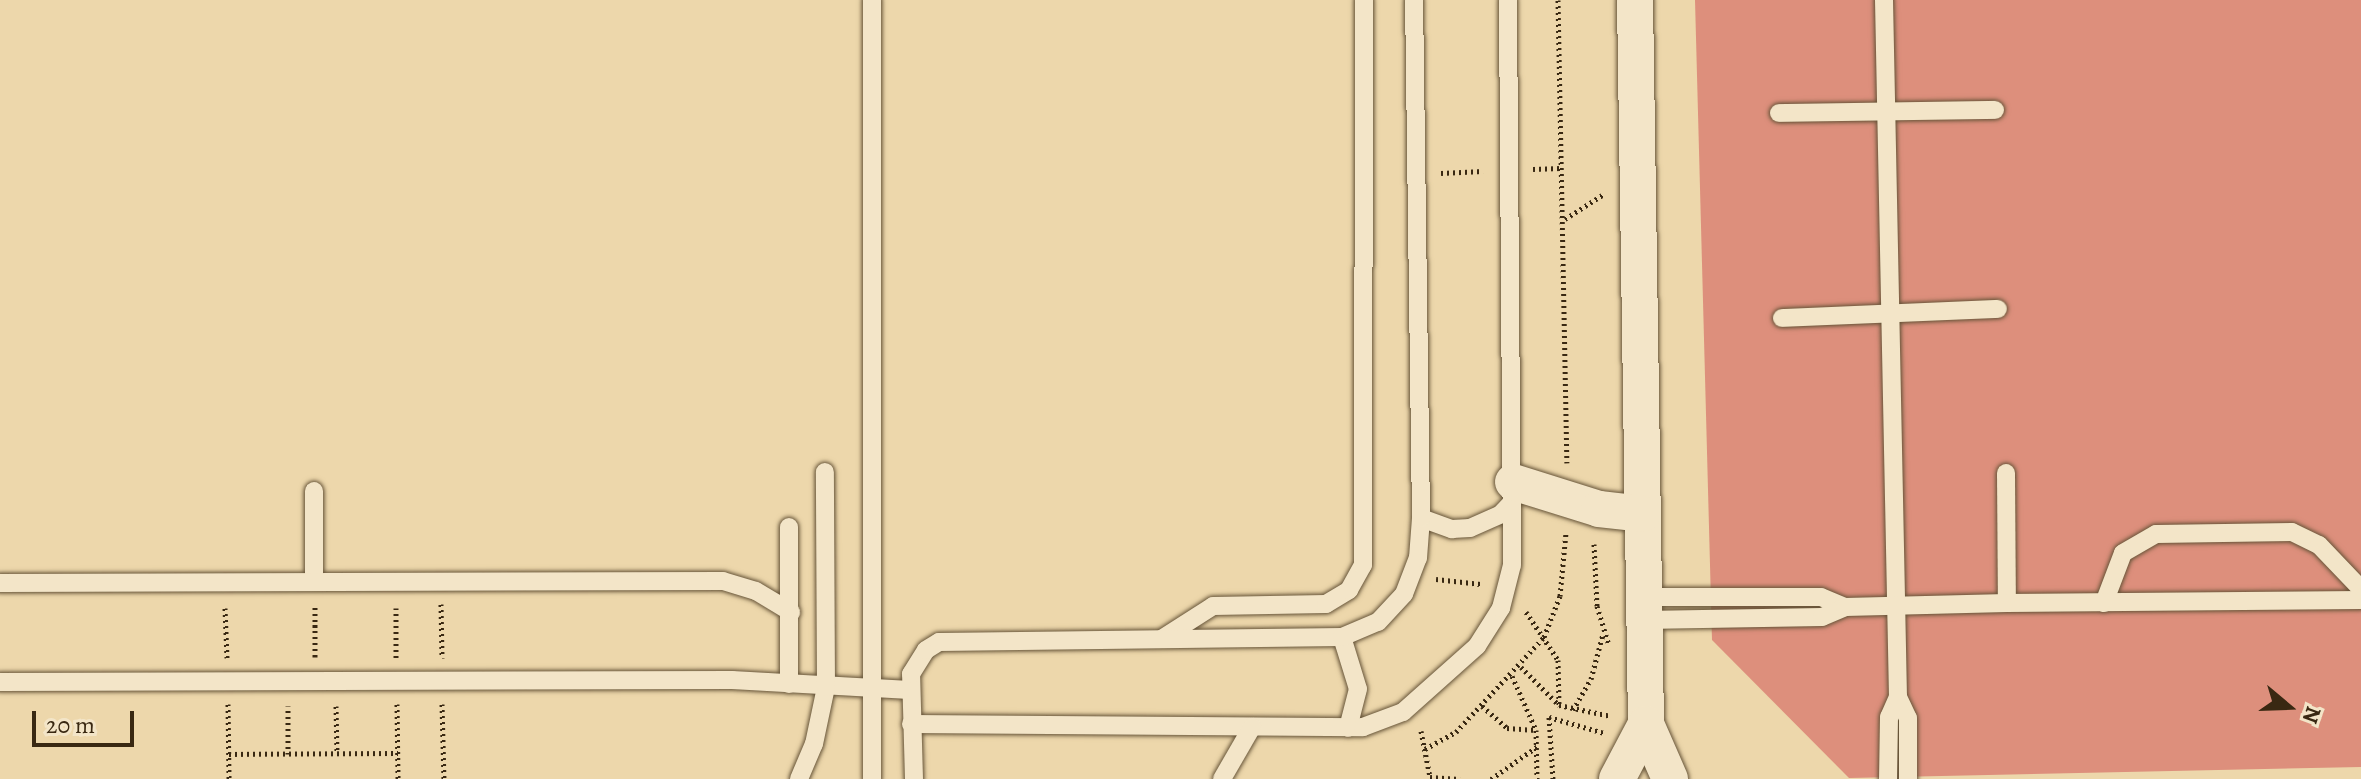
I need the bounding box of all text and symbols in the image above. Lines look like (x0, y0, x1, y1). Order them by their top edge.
north arrow (2249, 667, 2329, 747)
scale bar (36, 695, 138, 745)
text: N (2295, 702, 2328, 727)
text: 20 m (46, 709, 95, 741)

